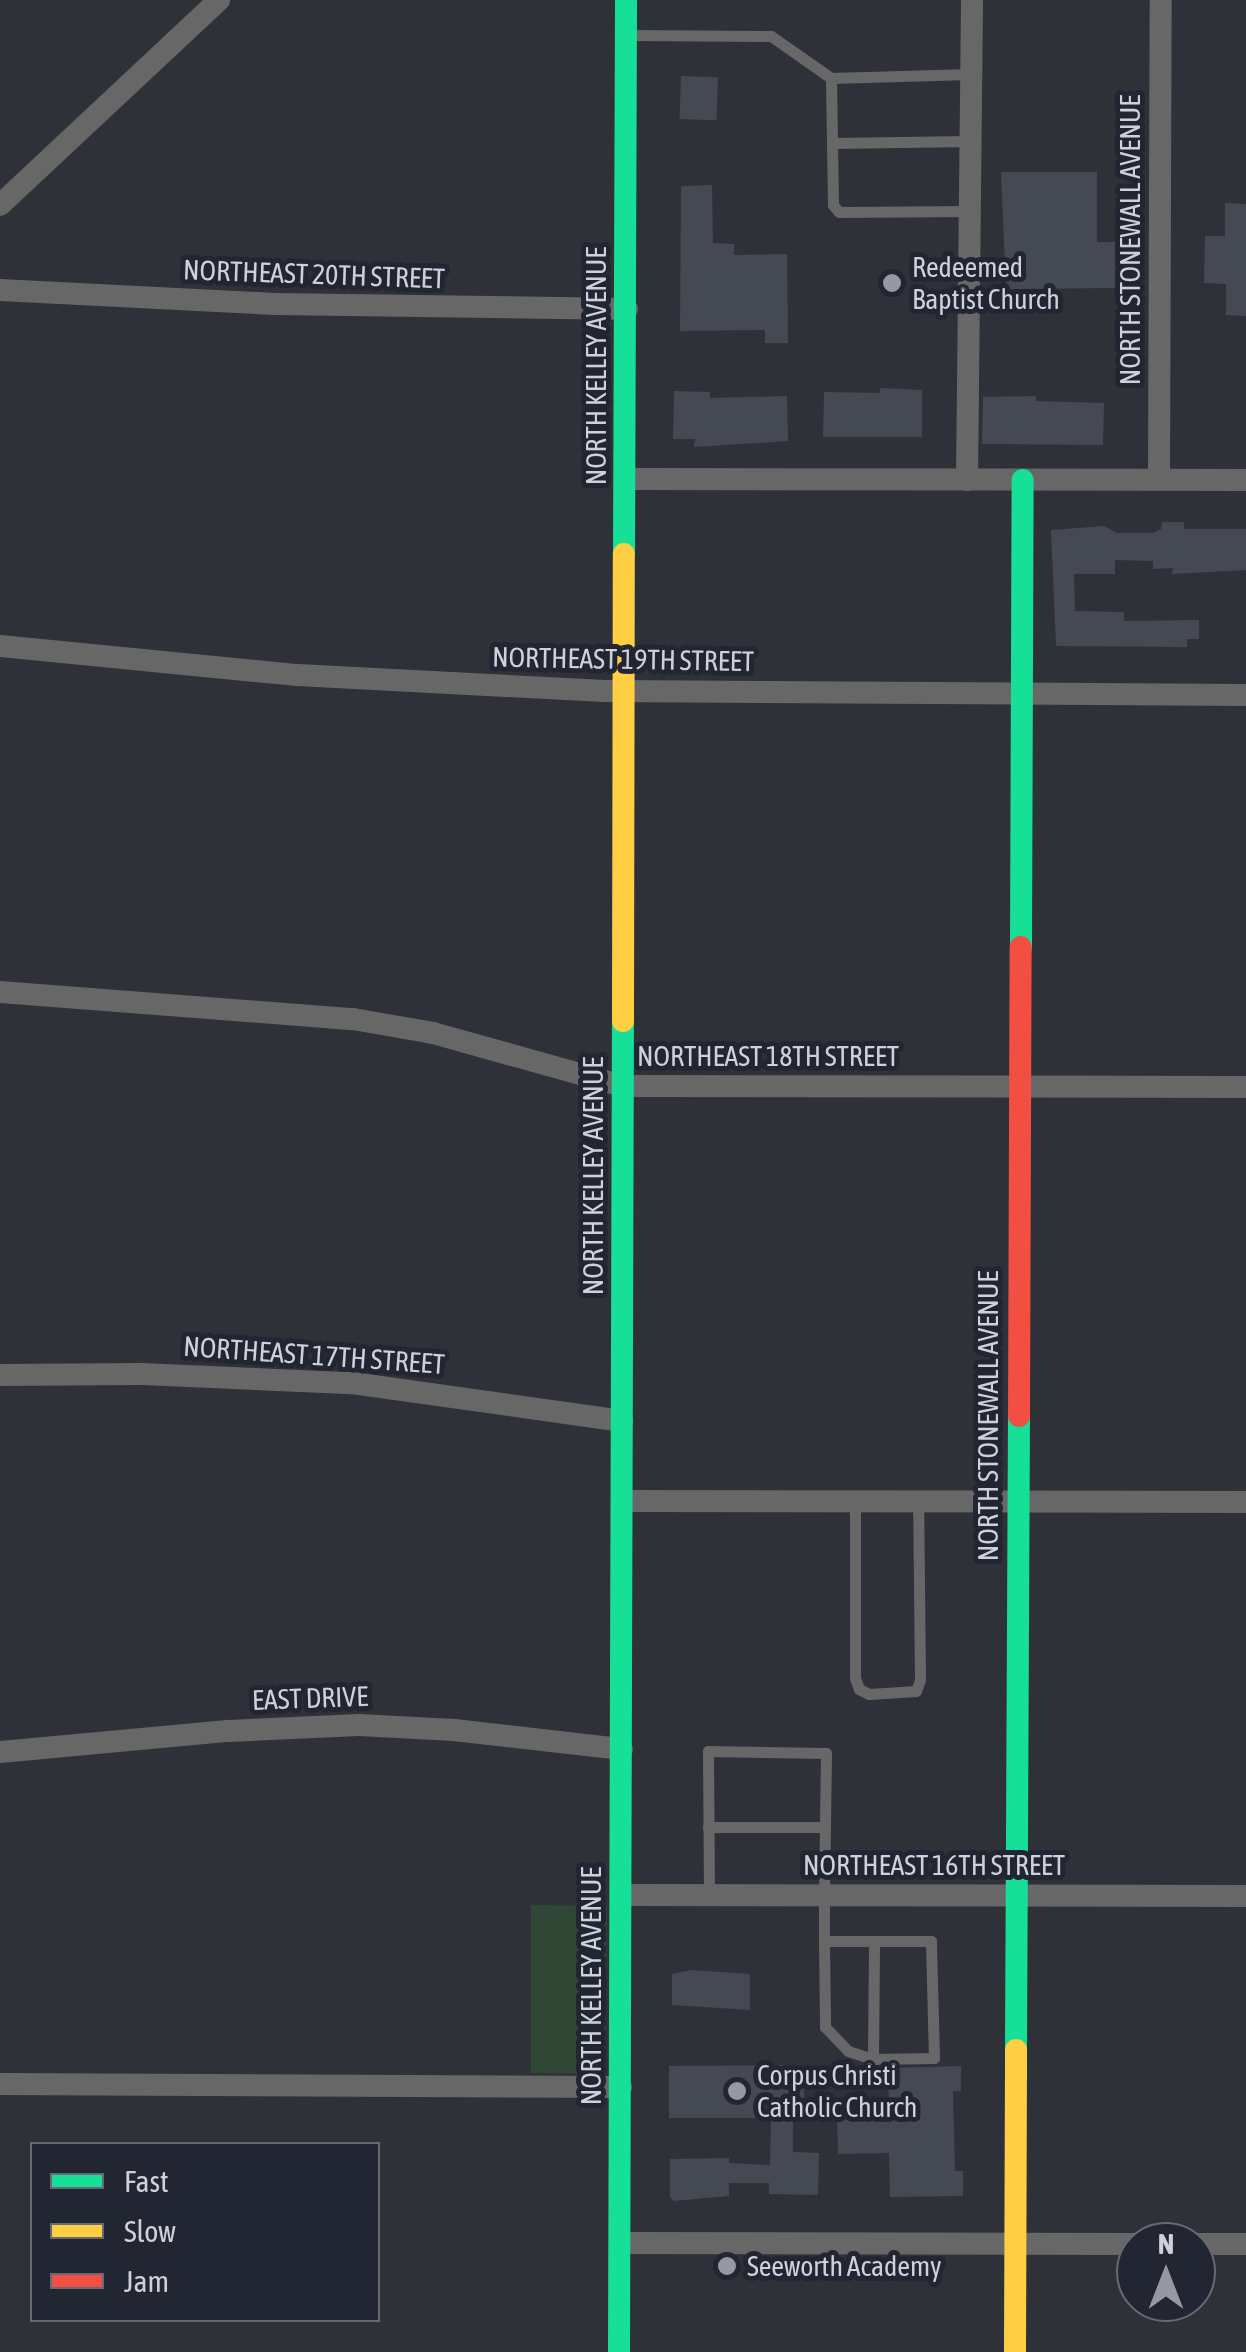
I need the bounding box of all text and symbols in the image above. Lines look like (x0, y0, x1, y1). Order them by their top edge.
street label: NORTH STONEWALL AVENUE (1113, 95, 1147, 385)
street label: NORTH KELLEY AVENUE (579, 247, 613, 485)
place label: Redeemed Baptist Church (912, 250, 1060, 316)
street label: NORTHEAST 20TH STREET (183, 253, 445, 295)
marker: Redeemed Baptist Church (881, 272, 903, 294)
street label: NORTHEAST 19TH STREET (492, 640, 754, 678)
street label: NORTHEAST 18TH STREET (637, 1039, 899, 1073)
street label: NORTH KELLEY AVENUE (576, 1057, 610, 1295)
street label: NORTH STONEWALL AVENUE (971, 1271, 1005, 1561)
street label: NORTHEAST 17TH STREET (182, 1329, 446, 1381)
street label: EAST DRIVE (251, 1679, 369, 1717)
street label: NORTHEAST 16TH STREET (803, 1848, 1065, 1882)
street label: NORTH KELLEY AVENUE (574, 1867, 608, 2105)
place label: Corpus Christi Catholic Church (757, 2058, 917, 2124)
marker: Corpus Christi Catholic Church (726, 2080, 748, 2102)
legend (30, 2142, 380, 2322)
text: Fast (124, 2164, 169, 2198)
text: Slow (124, 2214, 176, 2248)
north arrow (1116, 2222, 1216, 2322)
text: N (1158, 2228, 1174, 2260)
place label: Seeworth Academy (747, 2249, 942, 2283)
marker: Seeworth Academy (716, 2255, 738, 2277)
text: Jam (124, 2264, 169, 2298)

